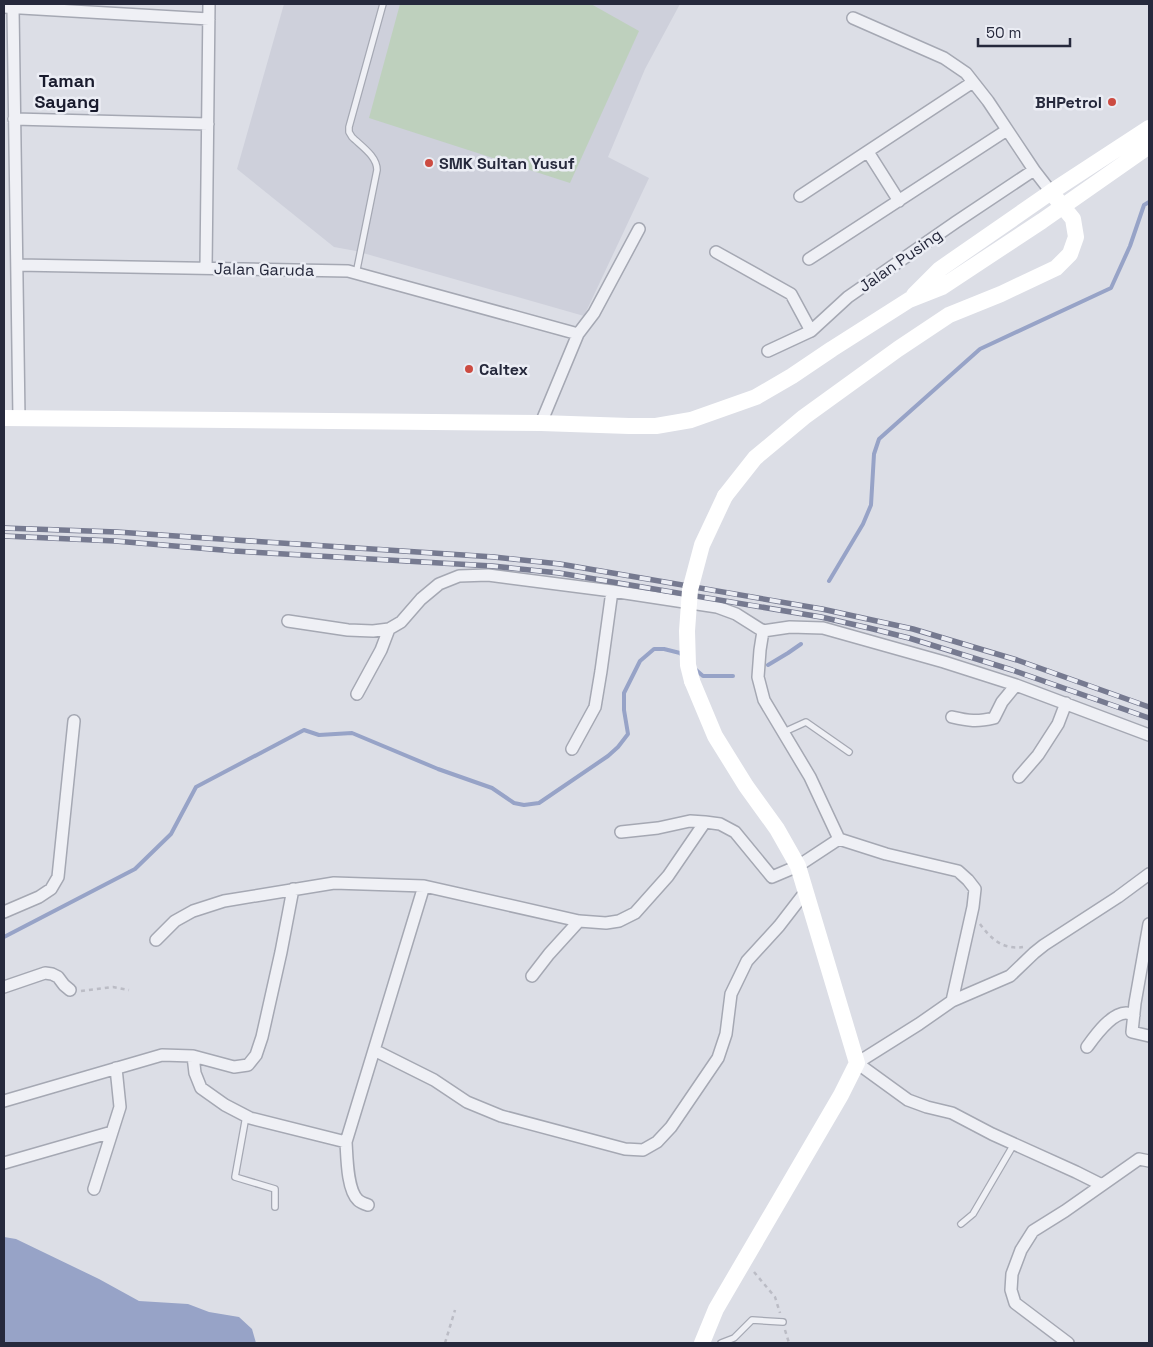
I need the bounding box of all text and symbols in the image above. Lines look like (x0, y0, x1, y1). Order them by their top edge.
scale bar (978, 15, 1070, 47)
text: 50 m (986, 23, 1021, 42)
district label: Taman Sayang (34, 69, 100, 113)
place label: BHPetrol (1035, 92, 1102, 113)
marker: BHPetrol (1106, 96, 1118, 108)
place label: SMK Sultan Yusuf (439, 153, 575, 174)
marker: SMK Sultan Yusuf (423, 157, 435, 169)
street label: Jalan Pusing (854, 224, 946, 297)
street label: Jalan Garuda (214, 258, 314, 281)
place label: Caltex (479, 359, 529, 380)
marker: Caltex (463, 363, 475, 375)

